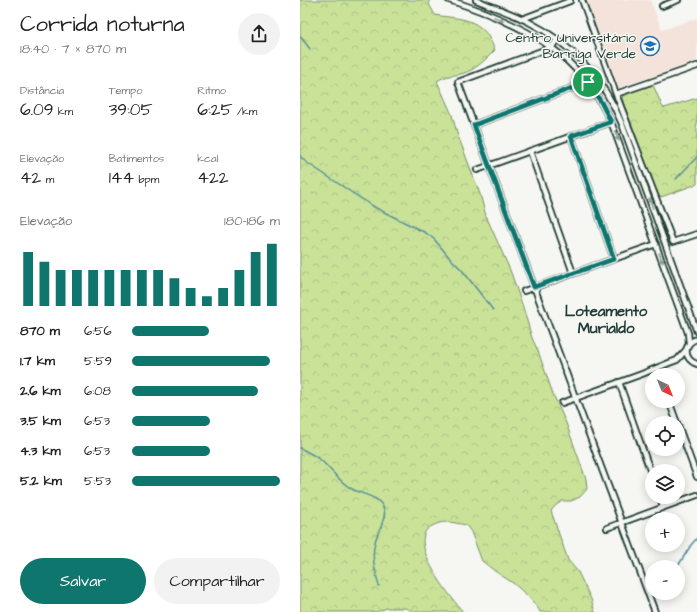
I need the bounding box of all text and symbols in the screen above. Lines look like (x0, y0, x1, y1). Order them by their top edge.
text: Corrida noturna (20, 9, 185, 40)
button: share (238, 13, 280, 55)
one-way arrow (493, 16, 505, 22)
place label: Centro Universitário Barriga Verde (505, 28, 636, 64)
school or university icon: Centro Universitário Barriga Verde (639, 35, 661, 57)
text: 18:40 · 7 × 870 m (20, 40, 126, 58)
pin (571, 65, 605, 99)
icon: arrive (577, 71, 599, 93)
text: Distância (20, 83, 64, 98)
text: Tempo (109, 83, 142, 98)
text: Ritmo (197, 83, 226, 98)
text: 6.09 (20, 98, 53, 122)
text: 39:05 (109, 98, 153, 122)
text: 6:25 (197, 98, 233, 122)
text: km (53, 104, 73, 119)
text: /km (233, 104, 257, 119)
one-way arrow (614, 130, 620, 142)
text: Elevação (20, 151, 64, 166)
text: Batimentos (109, 151, 164, 166)
text: kcal (197, 151, 218, 166)
text: 42 (20, 166, 41, 190)
text: 144 (109, 166, 134, 190)
text: 422 (197, 166, 228, 190)
text: m (41, 172, 54, 187)
text: bpm (134, 172, 159, 187)
one-way arrow (647, 197, 653, 209)
text: Elevação (20, 212, 72, 230)
text: 180–186 m (224, 212, 280, 230)
one-way arrow (658, 253, 664, 265)
district label: Loteamento Murialdo (565, 301, 648, 339)
text: 870 m (20, 322, 60, 340)
text: 6:56 (84, 322, 112, 340)
text: 1.7 km (20, 352, 55, 370)
text: 5:59 (84, 352, 112, 370)
north arrow (645, 368, 685, 408)
map controls (645, 368, 685, 600)
text: 2.6 km (20, 382, 61, 400)
text: 6:08 (84, 382, 111, 400)
text: 3.5 km (20, 412, 61, 430)
text: 6:53 (84, 412, 110, 430)
button: locate (645, 416, 685, 456)
text: 4.3 km (20, 442, 61, 460)
text: 6:53 (84, 442, 110, 460)
button: layers (645, 464, 685, 504)
text: 5.2 km (20, 472, 62, 490)
text: 5:53 (84, 472, 111, 490)
button: + (645, 512, 685, 552)
button: Salvar (20, 558, 146, 604)
button: Compartilhar (154, 558, 280, 604)
button: − (645, 560, 685, 600)

